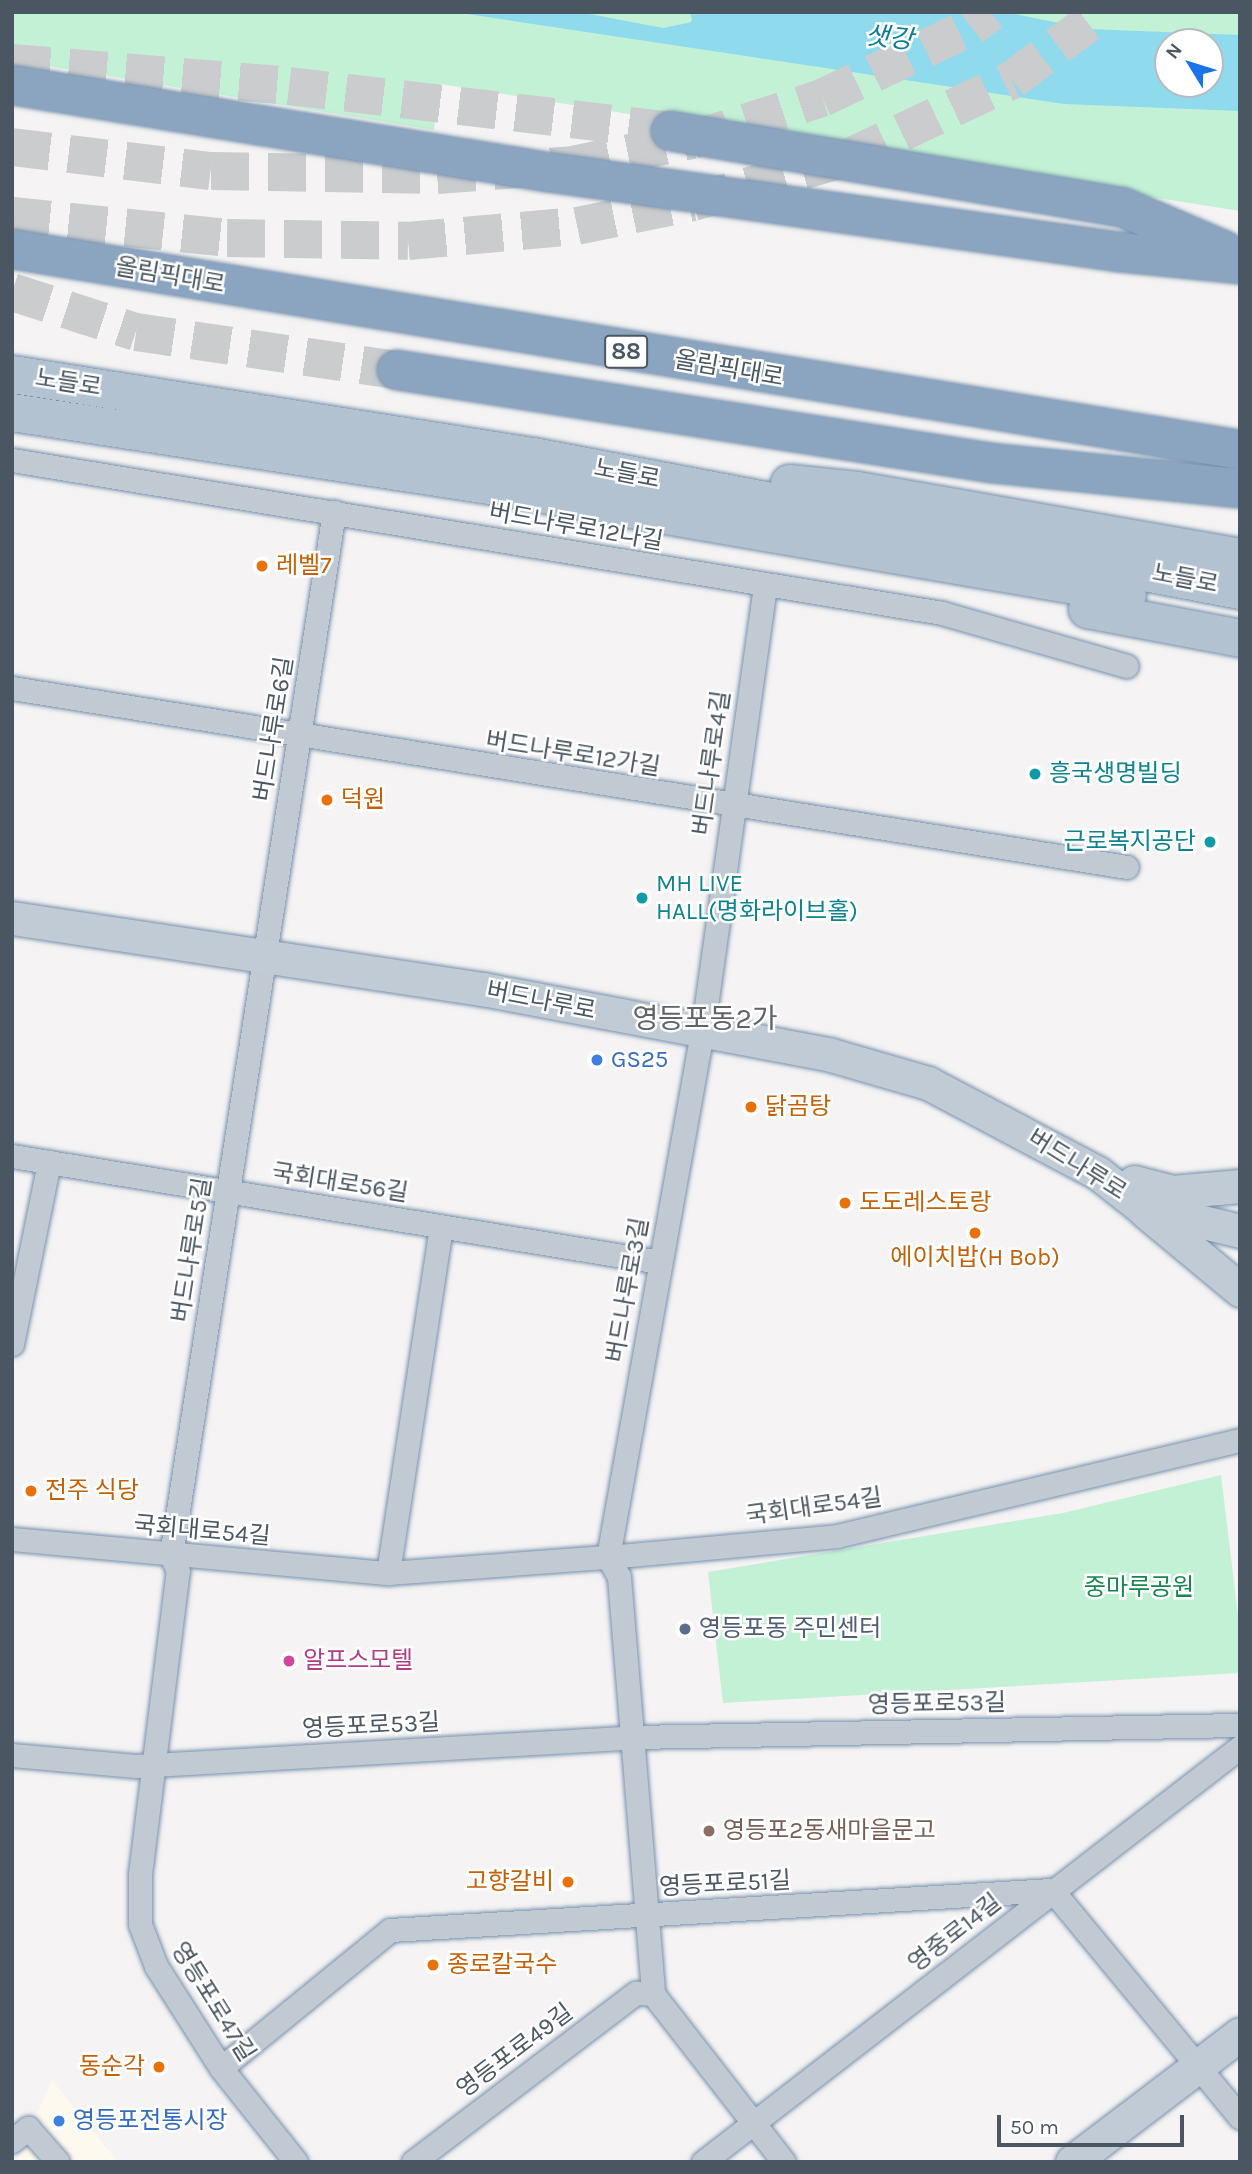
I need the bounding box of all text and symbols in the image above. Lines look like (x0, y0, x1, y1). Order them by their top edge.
water label: 샛강 (864, 20, 914, 56)
north arrow (1154, 28, 1224, 98)
text: N (1161, 39, 1187, 63)
street label: 올림픽대로 (113, 252, 227, 300)
road number: 88 (603, 332, 649, 372)
street label: 올림픽대로 (672, 345, 786, 393)
street label: 노들로 (33, 364, 103, 402)
street label: 노들로 (592, 454, 662, 494)
street label: 버드나루로12나길 (487, 498, 665, 556)
place label: 레벨7 (276, 552, 331, 580)
marker: 레벨7 (254, 558, 270, 574)
street label: 노들로 (1150, 559, 1220, 599)
street label: 버드나루로6길 (248, 655, 300, 803)
street label: 버드나루로4길 (688, 689, 736, 837)
street label: 버드나루로12가길 (484, 726, 662, 782)
place label: 흥국생명빌딩 (1049, 760, 1181, 788)
marker: 흥국생명빌딩 (1027, 766, 1043, 782)
place label: 덕원 (341, 786, 385, 814)
marker: 덕원 (319, 792, 335, 808)
place label: 근로복지공단 (1064, 828, 1196, 856)
marker: 근로복지공단 (1202, 834, 1218, 850)
place label: MH LIVE HALL(명화라이브홀) (656, 870, 858, 926)
marker: MH LIVE HALL(명화라이브홀) (634, 890, 650, 906)
street label: 버드나루로 (484, 976, 598, 1026)
district label: 영등포동2가 (632, 1002, 778, 1036)
place label: GS25 (611, 1046, 668, 1074)
marker: GS25 (589, 1052, 605, 1068)
place label: 닭곰탕 (765, 1093, 831, 1121)
marker: 닭곰탕 (743, 1099, 759, 1115)
street label: 버드나루로 (1023, 1124, 1131, 1206)
street label: 국회대로56길 (270, 1158, 410, 1208)
street label: 버드나루로5길 (166, 1176, 218, 1324)
place label: 도도레스토랑 (859, 1189, 991, 1217)
marker: 도도레스토랑 (837, 1195, 853, 1211)
street label: 버드나루로3길 (601, 1215, 655, 1365)
marker: 에이치밥(H Bob) (967, 1225, 983, 1241)
place label: 에이치밥(H Bob) (890, 1244, 1060, 1272)
place label: 전주 식당 (45, 1477, 139, 1505)
marker: 전주 식당 (23, 1483, 39, 1499)
street label: 국회대로54길 (744, 1483, 884, 1531)
street label: 국회대로54길 (132, 1511, 272, 1551)
park label: 중마루공원 (1084, 1574, 1194, 1602)
place label: 영등포동 주민센터 (699, 1615, 881, 1643)
marker: 영등포동 주민센터 (677, 1621, 693, 1637)
place label: 알프스모텔 (303, 1647, 413, 1675)
marker: 알프스모텔 (281, 1653, 297, 1669)
street label: 영등포로53길 (868, 1688, 1006, 1720)
street label: 영등포로53길 (301, 1708, 441, 1744)
place label: 영등포2동새마을문고 (723, 1817, 936, 1845)
marker: 영등포2동새마을문고 (701, 1823, 717, 1839)
street label: 영등포로51길 (658, 1866, 792, 1902)
place label: 고향갈비 (466, 1868, 554, 1896)
marker: 고향갈비 (560, 1874, 576, 1890)
street label: 영중로14길 (903, 1888, 1007, 1978)
street label: 영등포로47길 (165, 1937, 261, 2067)
place label: 종로칼국수 (447, 1951, 557, 1979)
marker: 종로칼국수 (425, 1957, 441, 1973)
street label: 영등포로49길 (451, 1998, 579, 2104)
place label: 동순각 (79, 2053, 145, 2081)
marker: 동순각 (151, 2059, 167, 2075)
scale bar (1000, 2100, 1187, 2144)
place label: 영등포전통시장 (73, 2107, 228, 2135)
marker: 영등포전통시장 (51, 2113, 67, 2129)
text: 50 m (1010, 2115, 1059, 2139)

